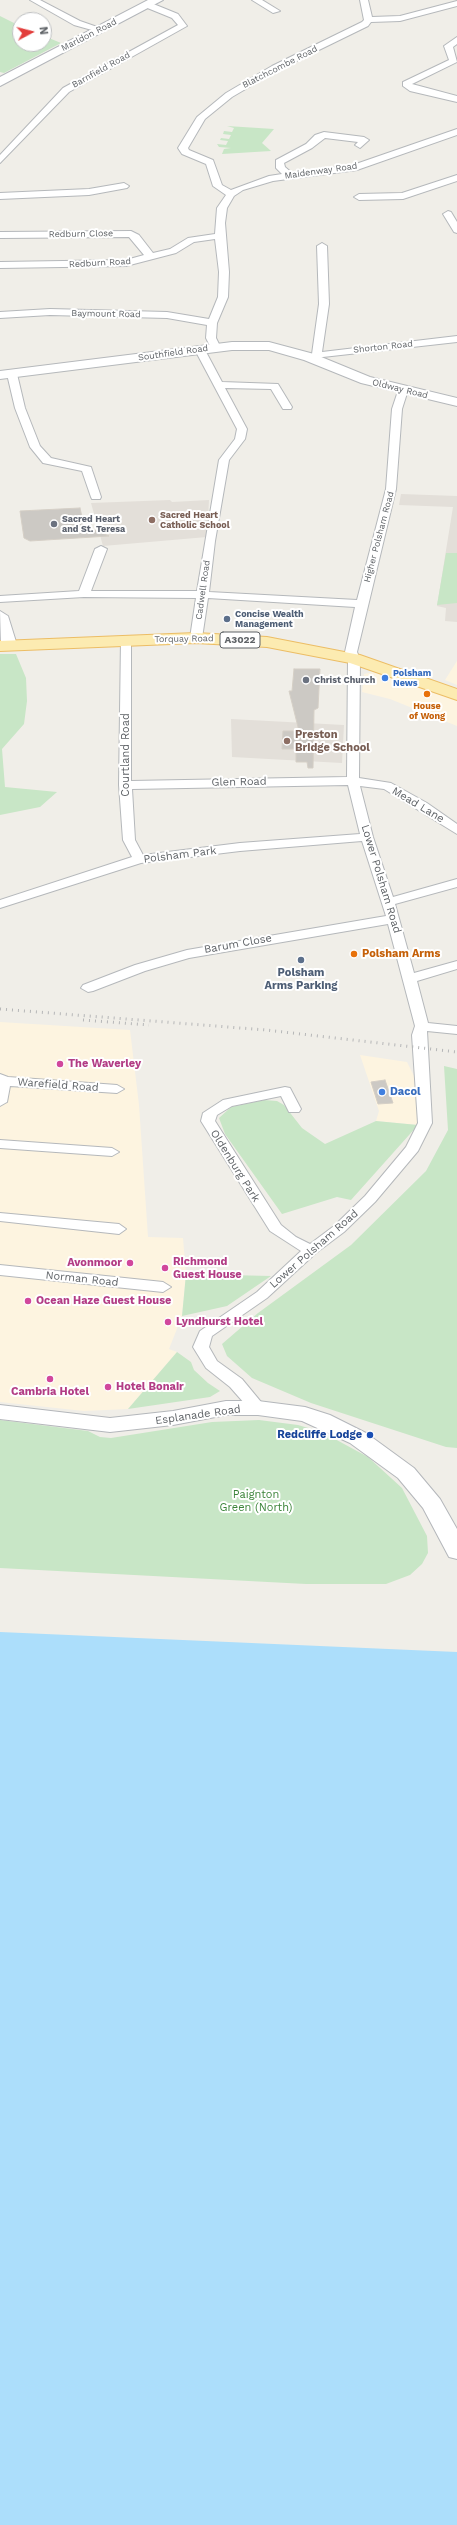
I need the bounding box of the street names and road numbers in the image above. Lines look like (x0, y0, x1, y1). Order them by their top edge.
street label: Marldon Road (59, 16, 119, 54)
street label: Blatchcombe Road (241, 43, 319, 91)
street label: Barnfield Road (70, 50, 132, 90)
street label: Maidenway Road (284, 161, 358, 181)
street label: Redburn Close (49, 228, 113, 240)
street label: Redburn Road (69, 256, 131, 270)
street label: Baymount Road (71, 308, 141, 320)
street label: Shorton Road (353, 338, 413, 356)
street label: Southfield Road (137, 343, 209, 363)
street label: Oldway Road (371, 377, 429, 401)
street label: Higher Polsham Road (362, 490, 396, 584)
street label: Cadwell Road (193, 560, 213, 620)
road number: A3022 (220, 632, 260, 648)
street label: Torquay Road (154, 633, 214, 645)
street label: Courtland Road (119, 713, 133, 797)
street label: Glen Road (211, 775, 267, 789)
street label: Mead Lane (390, 784, 446, 826)
street label: Lower Polsham Road (358, 823, 404, 935)
street label: Polsham Park (143, 844, 217, 866)
street label: Barum Close (203, 932, 273, 956)
street label: Warefield Road (17, 1076, 99, 1094)
street label: Oldenburg Park (207, 1127, 263, 1205)
street label: Lower Polsham Road (267, 1207, 361, 1291)
street label: Norman Road (45, 1269, 119, 1289)
street label: Esplanade Road (154, 1402, 242, 1428)

